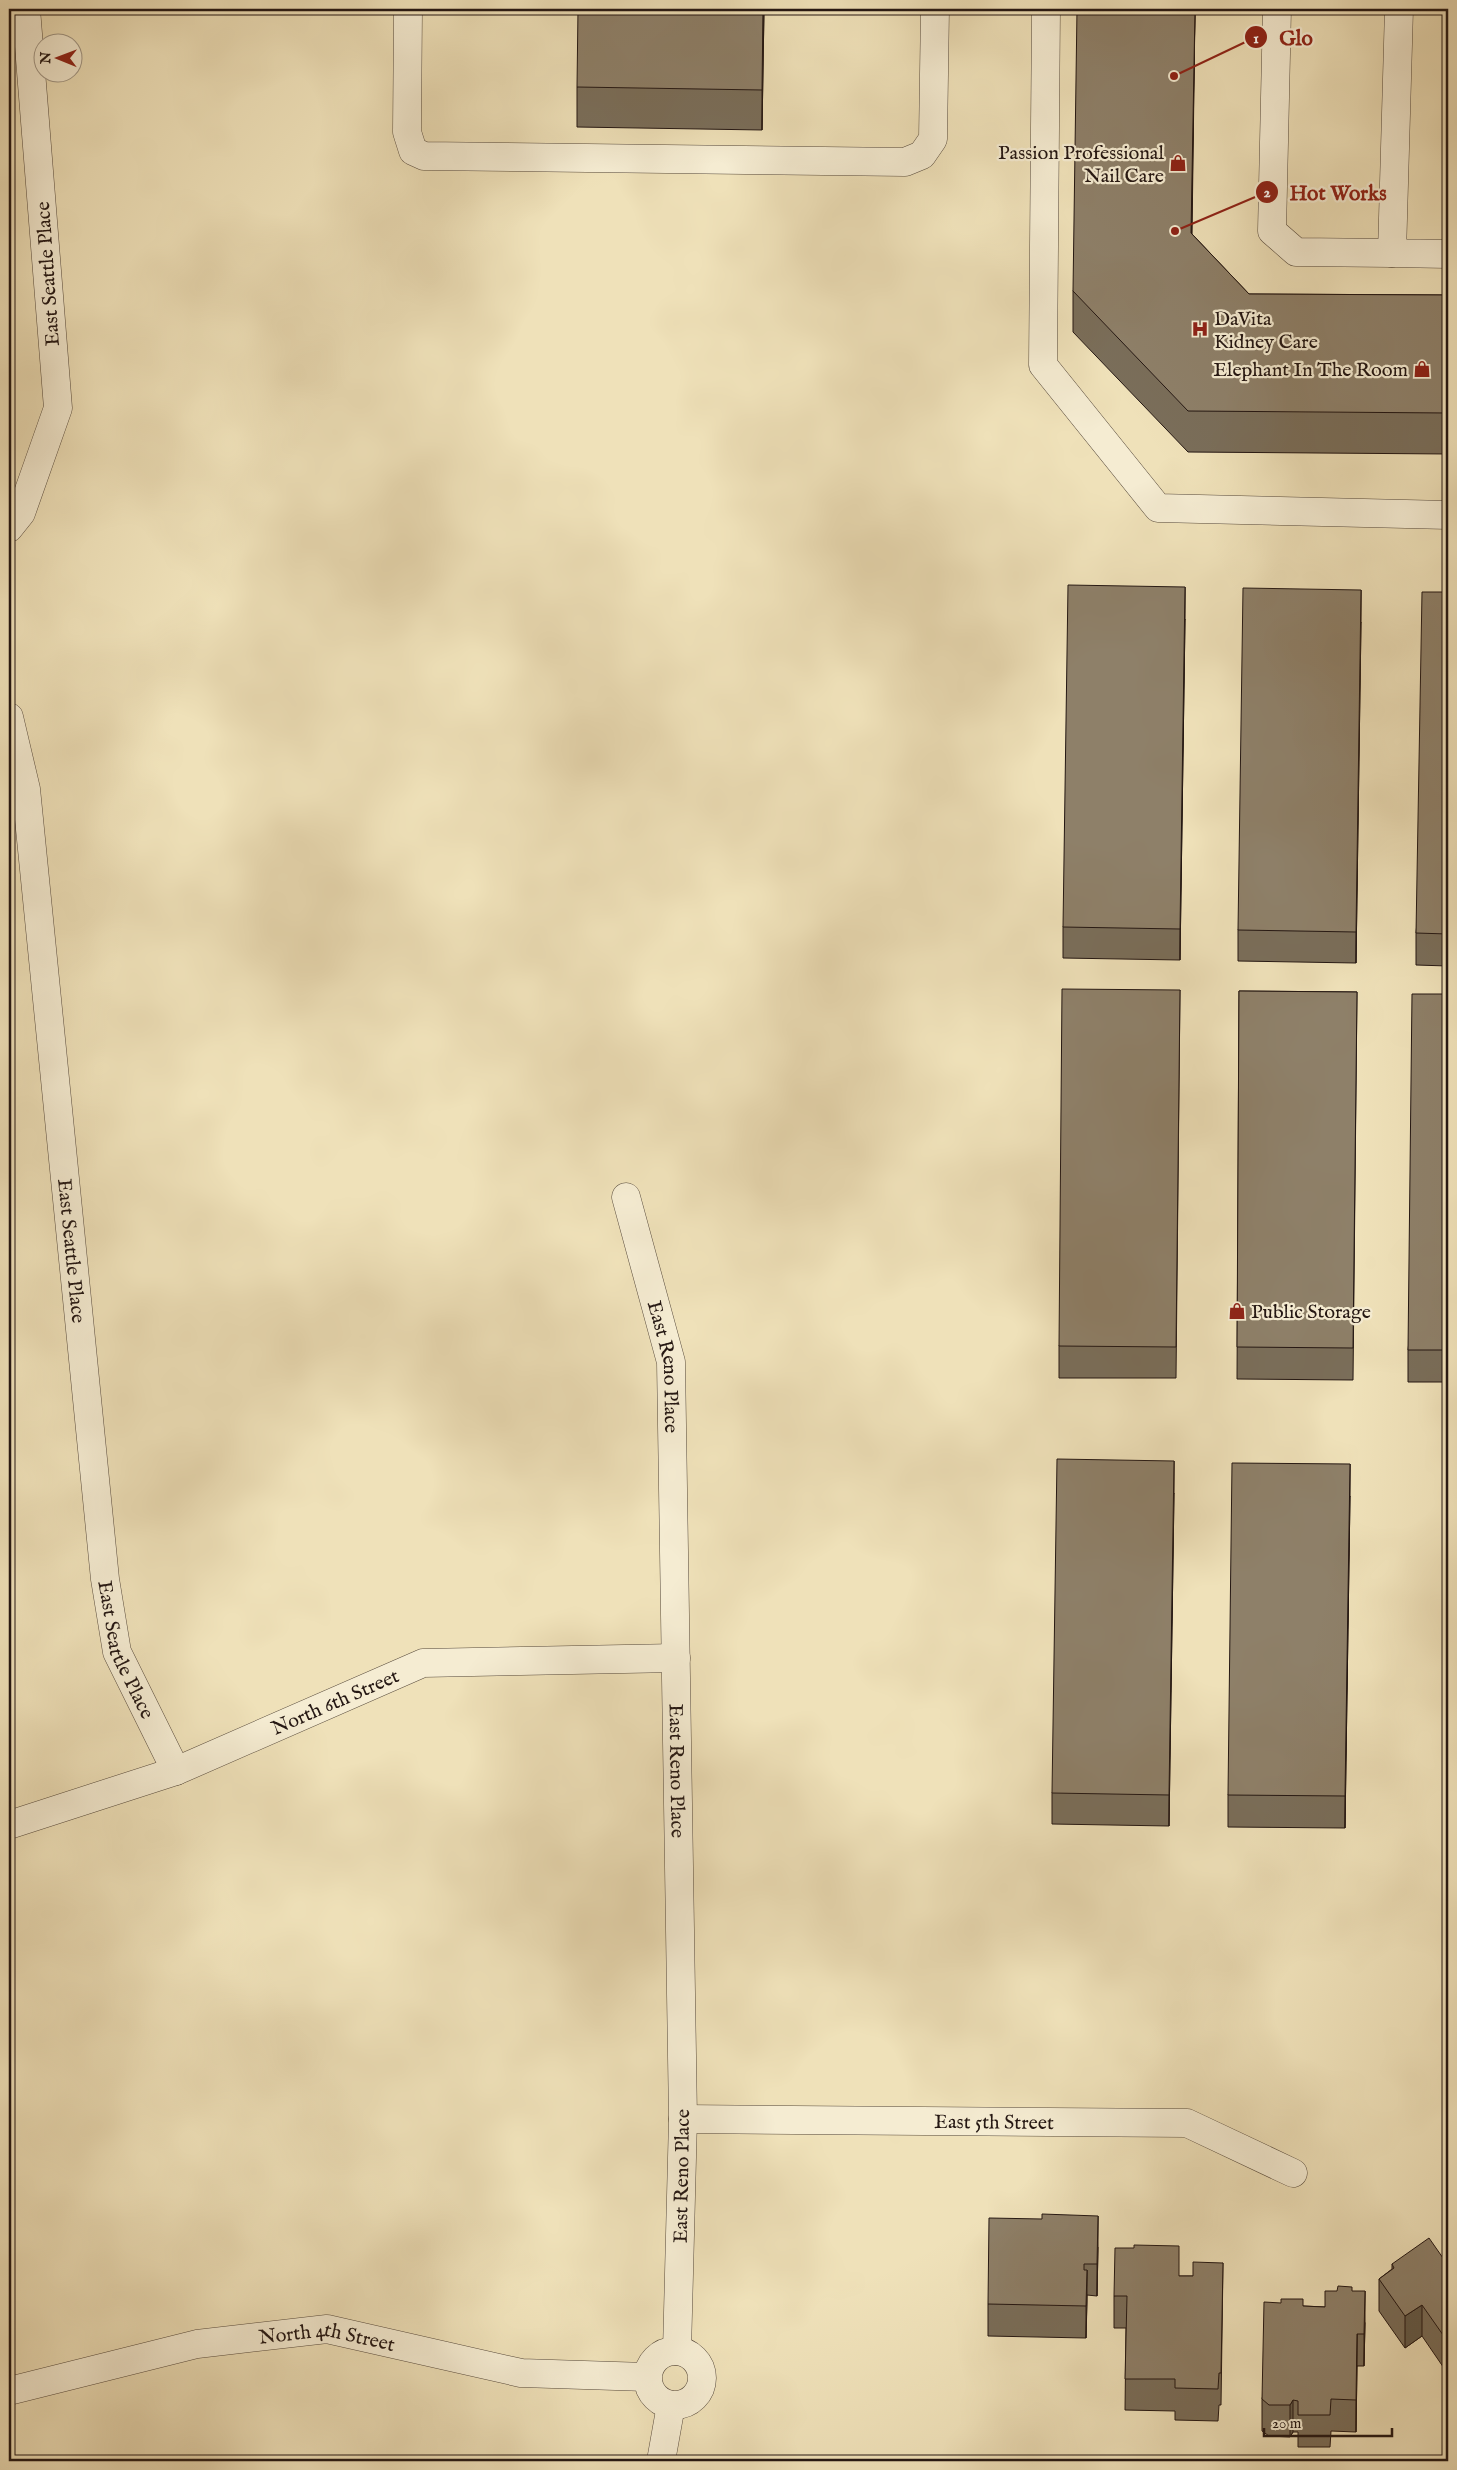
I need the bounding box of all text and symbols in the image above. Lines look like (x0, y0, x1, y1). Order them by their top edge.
callout: Glo (1244, 19, 1322, 55)
text: Glo (1279, 26, 1313, 53)
text: 1 (1253, 29, 1259, 48)
north arrow (32, 32, 82, 82)
text: N (37, 52, 55, 65)
place label: Passion Professional Nail Care (998, 141, 1165, 189)
shop icon: Passion Professional Nail Care (1168, 153, 1188, 173)
callout: Hot Works (1255, 174, 1397, 210)
text: Hot Works (1289, 181, 1387, 208)
text: 2 (1263, 183, 1271, 202)
street label: East Seattle Place (31, 201, 66, 347)
place label: DaVita Kidney Care (1214, 307, 1318, 355)
hospital icon: DaVita Kidney Care (1190, 319, 1210, 339)
place label: Elephant In The Room (1213, 358, 1408, 383)
shop icon: Elephant In The Room (1412, 359, 1432, 379)
street label: East Seattle Place (51, 1177, 90, 1324)
street label: East Reno Place (641, 1298, 683, 1433)
place label: Public Storage (1251, 1300, 1371, 1325)
shop icon: Public Storage (1227, 1301, 1247, 1321)
street label: East Seattle Place (91, 1579, 159, 1723)
street label: North 6th Street (268, 1664, 403, 1742)
street label: East Reno Place (662, 1704, 690, 1838)
street label: East Reno Place (669, 2109, 696, 2243)
street label: East 5th Street (934, 2110, 1054, 2136)
street label: North 4th Street (257, 2318, 397, 2358)
scale bar (1264, 2405, 1392, 2437)
text: 20 m (1272, 2414, 1302, 2433)

